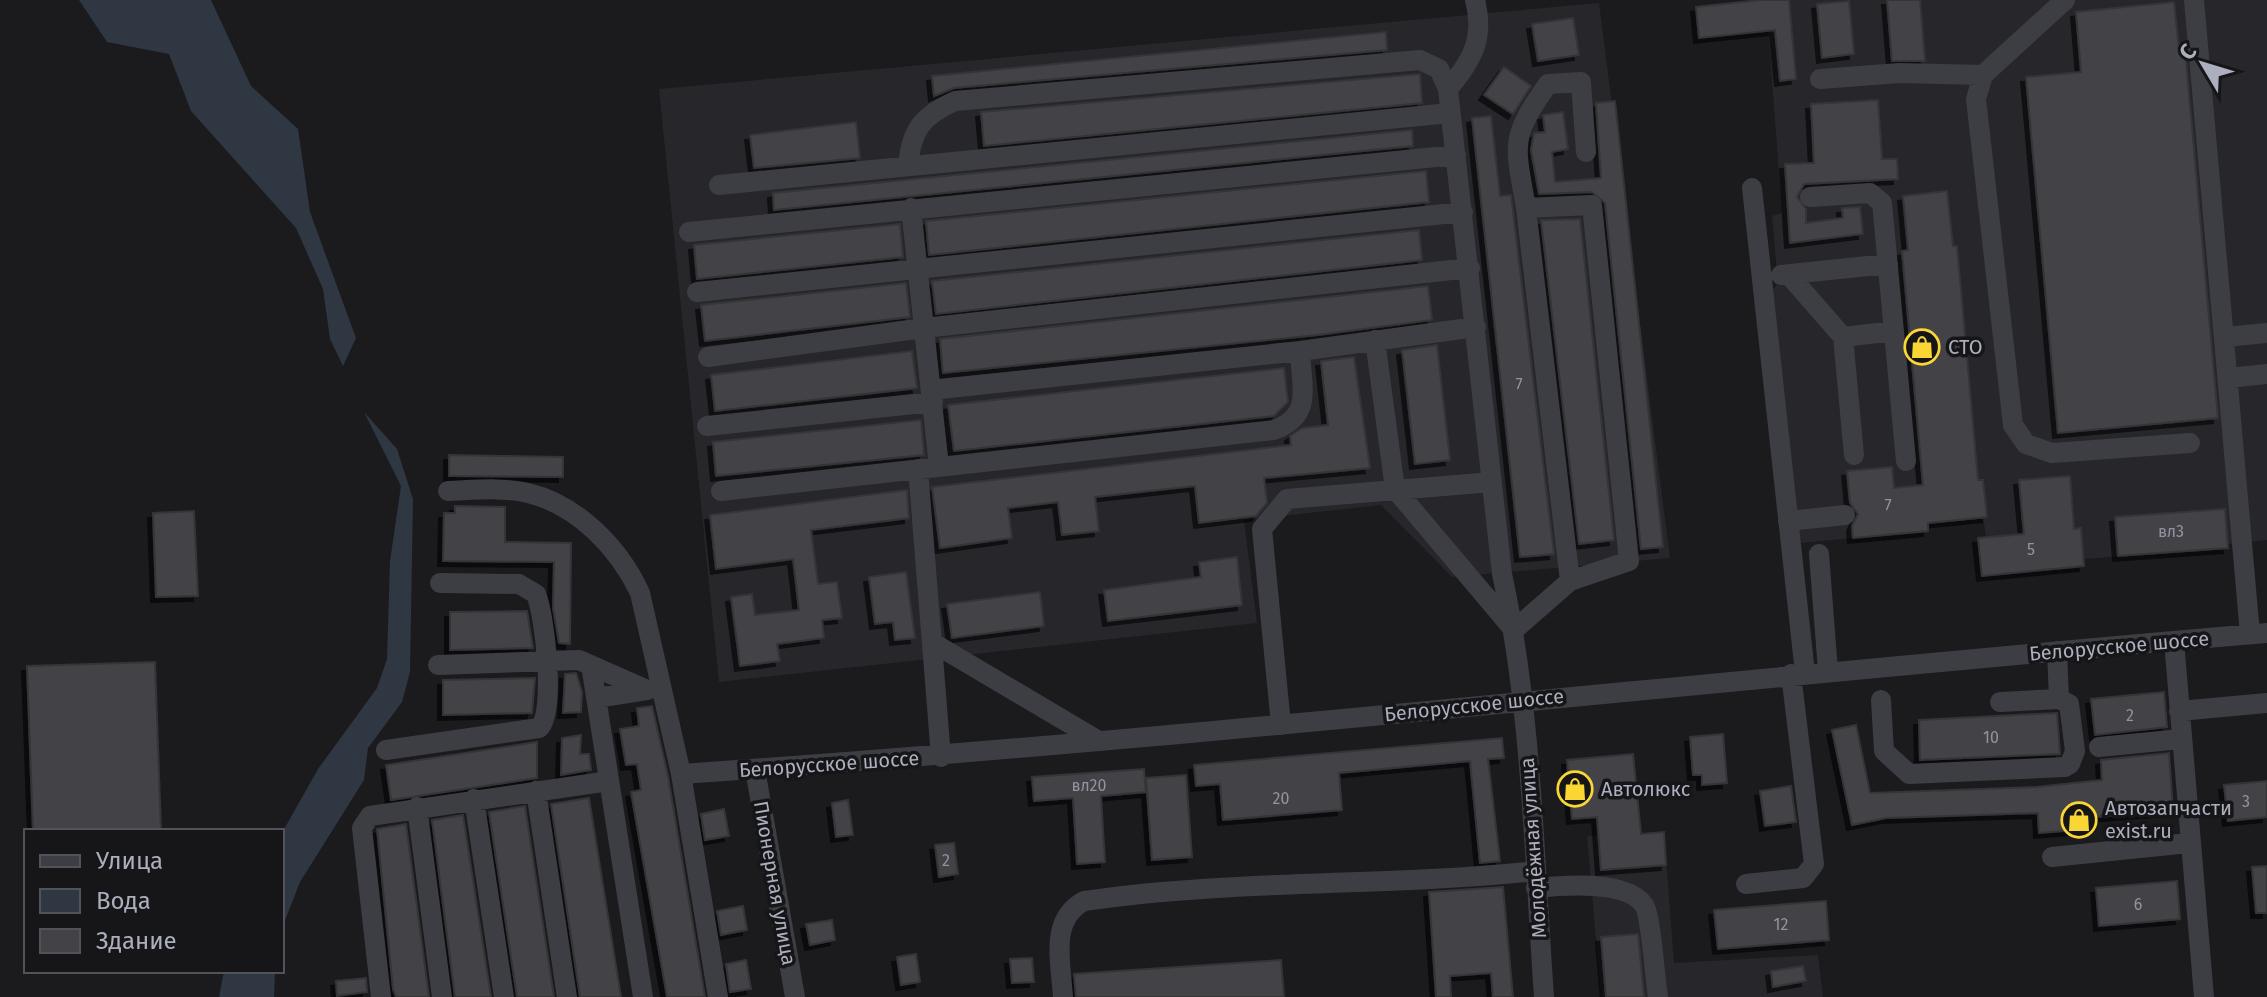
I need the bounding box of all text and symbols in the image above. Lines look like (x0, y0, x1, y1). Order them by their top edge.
north arrow (2163, 24, 2243, 104)
text: С (2173, 38, 2202, 65)
shop icon: СТО (1903, 328, 1941, 366)
place label: СТО (1948, 335, 1982, 359)
house number: 7 (1515, 375, 1523, 394)
house number: 7 (1884, 496, 1892, 515)
house number: вл3 (2158, 522, 2184, 541)
house number: 5 (2027, 540, 2035, 559)
street label: Белорусское шоссе (2028, 626, 2210, 666)
street label: Белорусское шоссе (1383, 684, 1565, 726)
house number: 2 (2126, 706, 2134, 725)
house number: 10 (1983, 728, 1999, 747)
street label: Белорусское шоссе (738, 746, 920, 782)
street label: Молодёжная улица (1515, 757, 1551, 939)
shop icon: Автолюкс (1556, 770, 1594, 808)
house number: вл20 (1072, 776, 1107, 795)
place label: Автолюкс (1601, 777, 1690, 801)
house number: 20 (1273, 789, 1289, 808)
house number: 3 (2242, 792, 2250, 811)
place label: Автозапчасти exist.ru (2105, 796, 2232, 843)
street label: Пионерная улица (749, 799, 801, 967)
shop icon: Автозапчасти exist.ru (2060, 801, 2098, 839)
legend (24, 829, 284, 973)
text: Улица (96, 847, 163, 875)
house number: 2 (942, 851, 950, 870)
text: Вода (96, 887, 151, 915)
house number: 6 (2134, 895, 2142, 914)
house number: 12 (1774, 915, 1788, 934)
text: Здание (96, 927, 177, 955)

